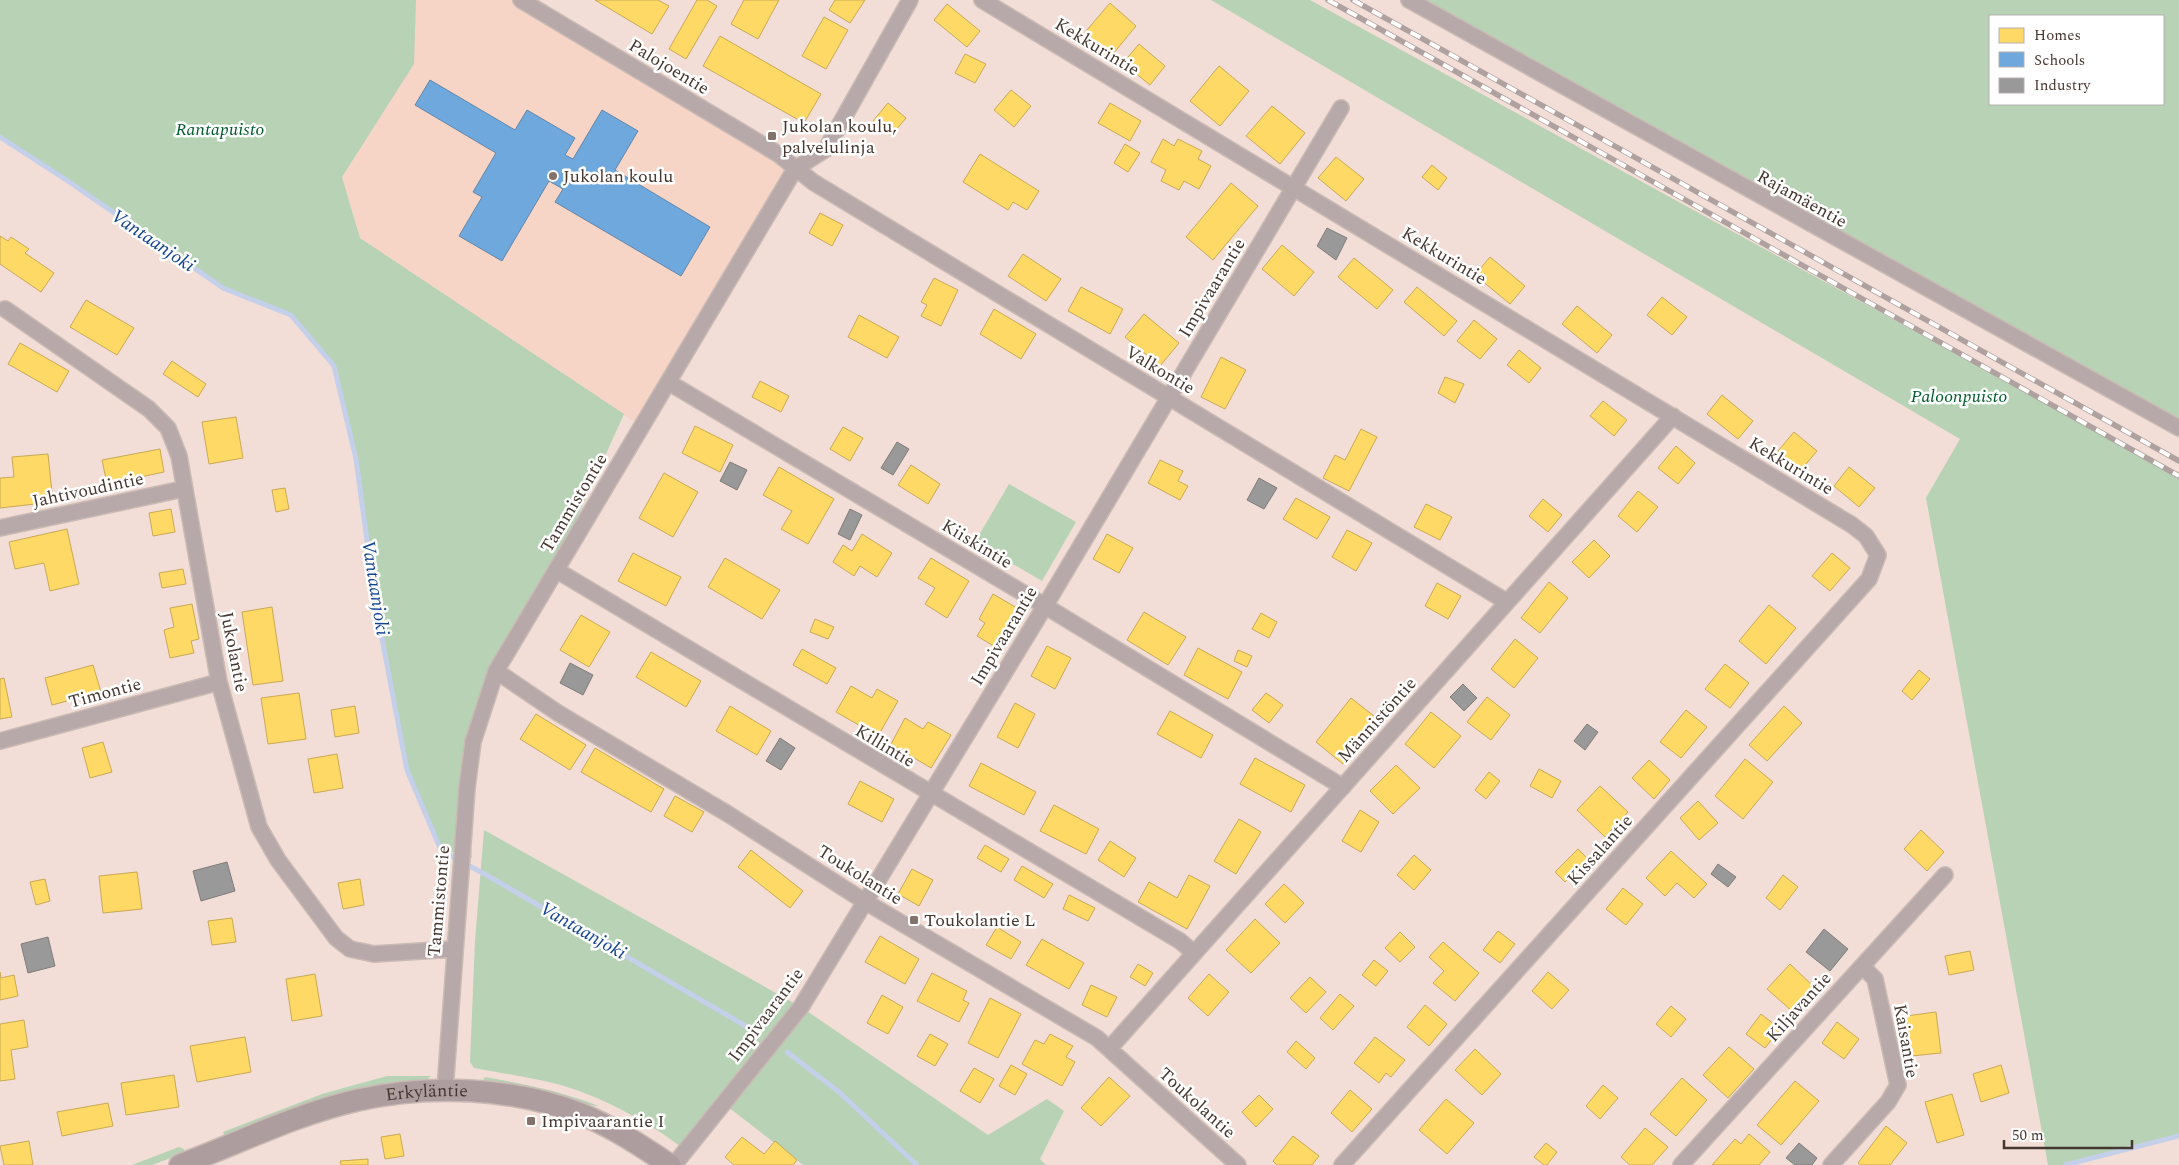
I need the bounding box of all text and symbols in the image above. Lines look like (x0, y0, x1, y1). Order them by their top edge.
street label: Kekkurintie (1049, 11, 1145, 83)
legend (1989, 15, 2164, 105)
text: Homes (2034, 24, 2081, 47)
street label: Palojoentie (623, 32, 715, 102)
text: Schools (2034, 49, 2085, 72)
text: Industry (2034, 74, 2091, 97)
place label: Jukolan koulu, palvelulinja (782, 113, 897, 161)
park label: Rantapuisto (175, 116, 265, 143)
marker: Jukolan koulu, palvelulinja (766, 130, 778, 142)
place label: Jukolan koulu (563, 163, 673, 190)
street label: Rajamäentie (1752, 163, 1852, 235)
marker: Jukolan koulu (547, 170, 559, 182)
water label: Vantaanjoki (105, 202, 201, 280)
street label: Kekkurintie (1396, 220, 1492, 292)
street label: Impivaarantie (1172, 233, 1252, 343)
street label: Valkontie (1120, 339, 1200, 401)
park label: Paloonpuisto (1911, 383, 2007, 410)
street label: Kekkurintie (1743, 430, 1839, 502)
street label: Tammistontie (534, 448, 614, 558)
street label: Jahtivoudintie (30, 465, 146, 515)
street label: Kiiskintie (936, 512, 1018, 576)
water label: Vantaanjoki (353, 538, 397, 638)
street label: Impivaarantie (964, 581, 1044, 691)
street label: Jukolantie (213, 609, 255, 695)
street label: Timontie (66, 670, 144, 716)
street label: Männistöntie (1331, 671, 1423, 769)
street label: Killintie (850, 717, 920, 775)
street label: Kissalantie (1561, 808, 1639, 892)
street label: Toukolantie (812, 838, 908, 912)
street label: Tammistontie (421, 844, 457, 958)
water label: Vantaanjoki (534, 894, 632, 968)
place label: Toukolantie L (924, 907, 1036, 934)
marker: Toukolantie L (908, 914, 920, 926)
street label: Impivaarantie (722, 962, 810, 1068)
street label: Kiljavantie (1760, 966, 1838, 1048)
street label: Kaisantie (1886, 1002, 1926, 1080)
street label: Toukolantie (1152, 1061, 1242, 1145)
street label: Erkyläntie (384, 1077, 469, 1108)
place label: Impivaarantie I (541, 1108, 664, 1135)
marker: Impivaarantie I (525, 1115, 537, 1127)
scale bar (2004, 1118, 2132, 1150)
text: 50 m (2012, 1124, 2044, 1147)

